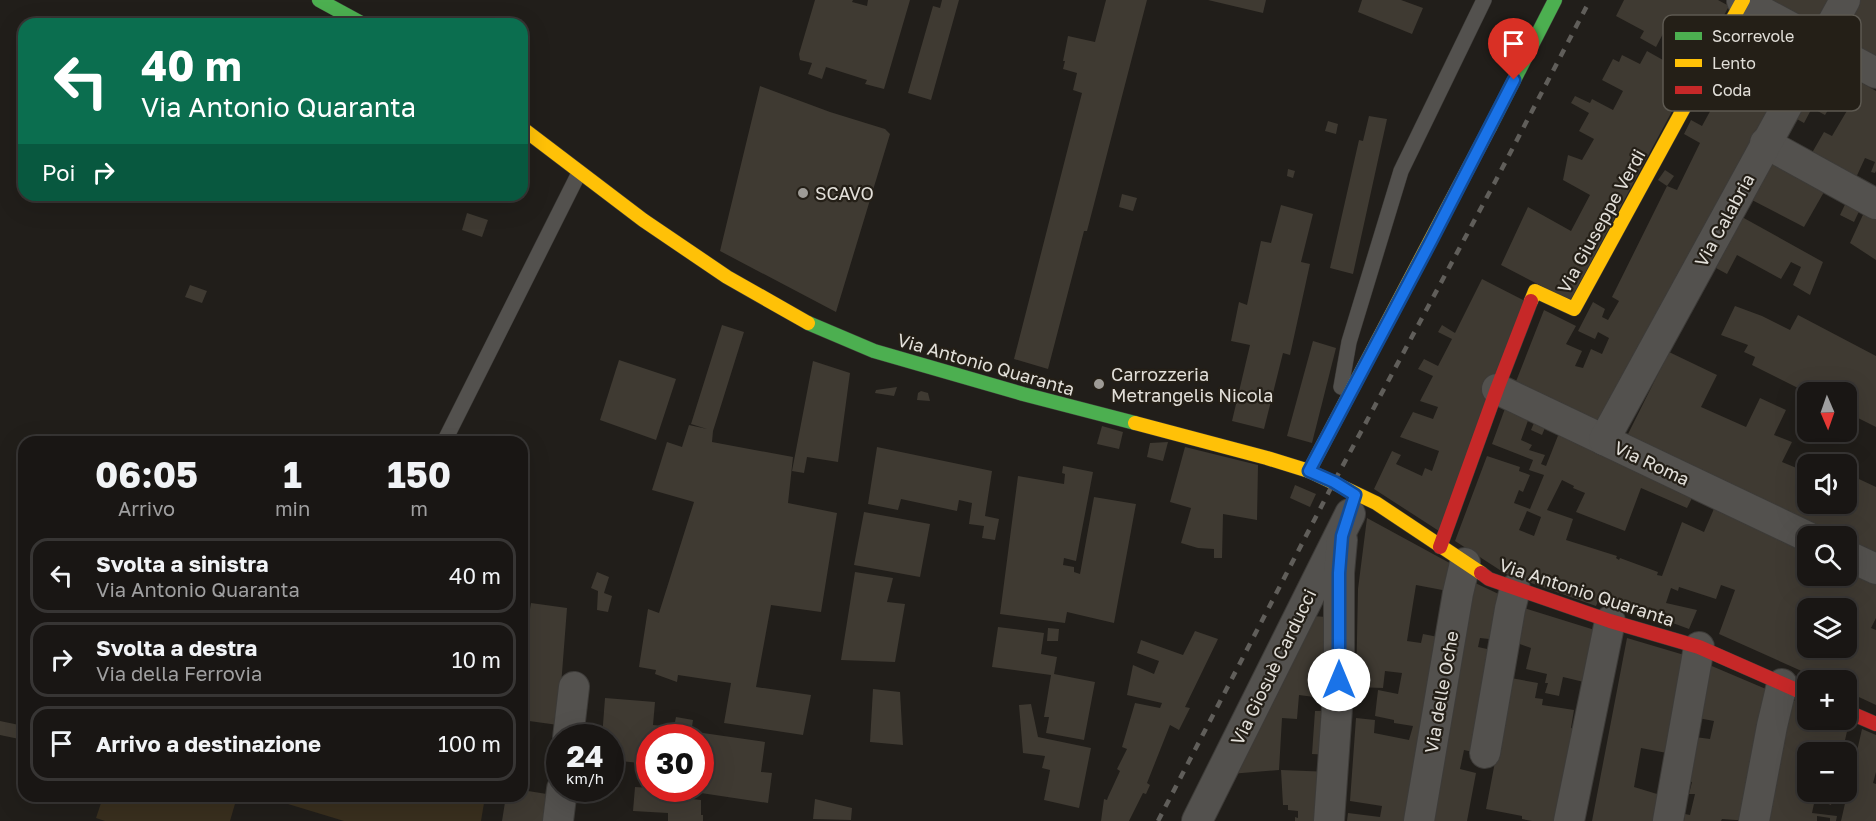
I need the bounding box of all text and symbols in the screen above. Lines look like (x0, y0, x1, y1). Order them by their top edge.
legend (1663, 15, 1861, 111)
pin (1488, 18, 1539, 80)
text: Scorrevole (1712, 26, 1794, 46)
icon: arrive (1497, 27, 1530, 60)
text: 40 m (141, 40, 242, 90)
icon: left (42, 42, 120, 120)
text: Lento (1712, 53, 1756, 73)
text: Coda (1712, 80, 1751, 100)
text: Via Antonio Quaranta (141, 91, 416, 123)
street label: Via Giuseppe Verdi (1552, 145, 1650, 297)
icon: right (87, 156, 120, 189)
text: Poi (42, 159, 75, 186)
street label: Via Calabria (1689, 170, 1759, 270)
place label: SCAVO (815, 182, 874, 204)
marker: SCAVO (796, 186, 810, 200)
street label: Via Antonio Quaranta (895, 328, 1077, 400)
place label: Carrozzeria Metrangelis Nicola (1111, 363, 1273, 406)
marker: Carrozzeria Metrangelis Nicola (1092, 377, 1106, 391)
north arrow (1797, 382, 1857, 442)
map controls (1797, 382, 1857, 802)
street label: Via Roma (1611, 436, 1693, 490)
text: 06:05 (95, 453, 198, 496)
text: 1 (283, 453, 302, 496)
text: 150 (387, 453, 451, 496)
button: sound (1797, 454, 1857, 514)
text: Arrivo (118, 496, 175, 520)
text: min (275, 496, 310, 520)
text: m (410, 496, 428, 520)
button: search (1797, 526, 1857, 586)
text: Svolta a sinistra (96, 550, 268, 577)
street label: Via Antonio Quaranta (1496, 553, 1678, 631)
icon: left (45, 559, 78, 592)
text: 40 m (449, 562, 501, 589)
text: Via Antonio Quaranta (96, 577, 300, 601)
street label: Via Giosuè Carducci (1226, 585, 1320, 749)
button: layers (1797, 598, 1857, 658)
street label: Via delle Oche (1419, 629, 1463, 755)
text: Svolta a destra (96, 634, 257, 661)
icon: right (45, 643, 78, 676)
text: 10 m (452, 646, 501, 673)
position arrow (1307, 648, 1371, 712)
text: Via della Ferrovia (96, 661, 262, 685)
button: + (1797, 670, 1857, 730)
speed limit sign: 30 (636, 724, 714, 802)
icon: arrive (45, 727, 78, 760)
text: Arrivo a destinazione (96, 730, 321, 757)
text: 100 m (438, 730, 501, 757)
text: 24 (566, 738, 604, 774)
button: − (1797, 742, 1857, 802)
text: km/h (566, 769, 604, 787)

